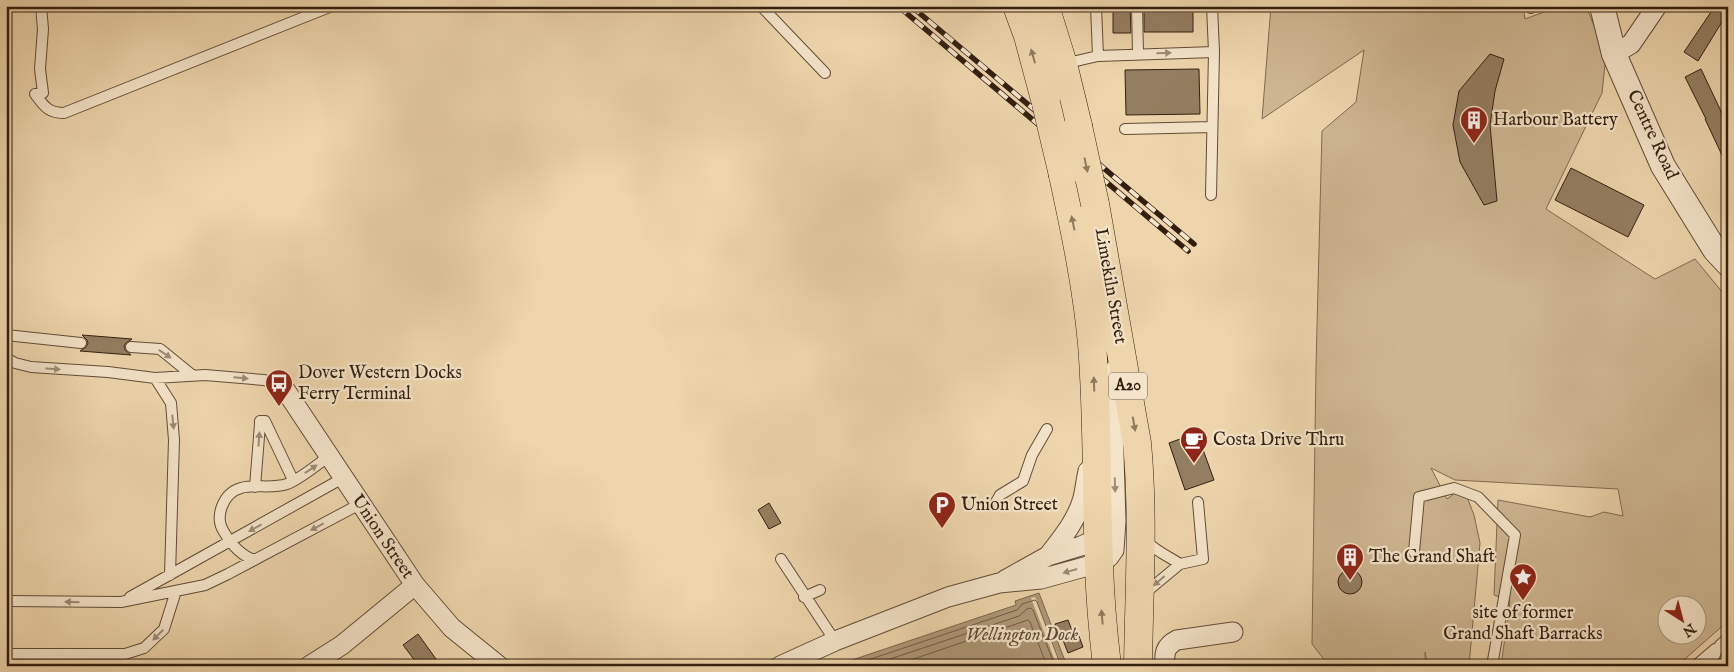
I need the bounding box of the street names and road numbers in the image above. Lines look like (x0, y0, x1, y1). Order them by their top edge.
street label: Centre Road (1621, 86, 1683, 184)
street label: Limekiln Street (1088, 226, 1132, 346)
road number: A20 (1109, 372, 1147, 400)
street label: Union Street (345, 490, 419, 584)

